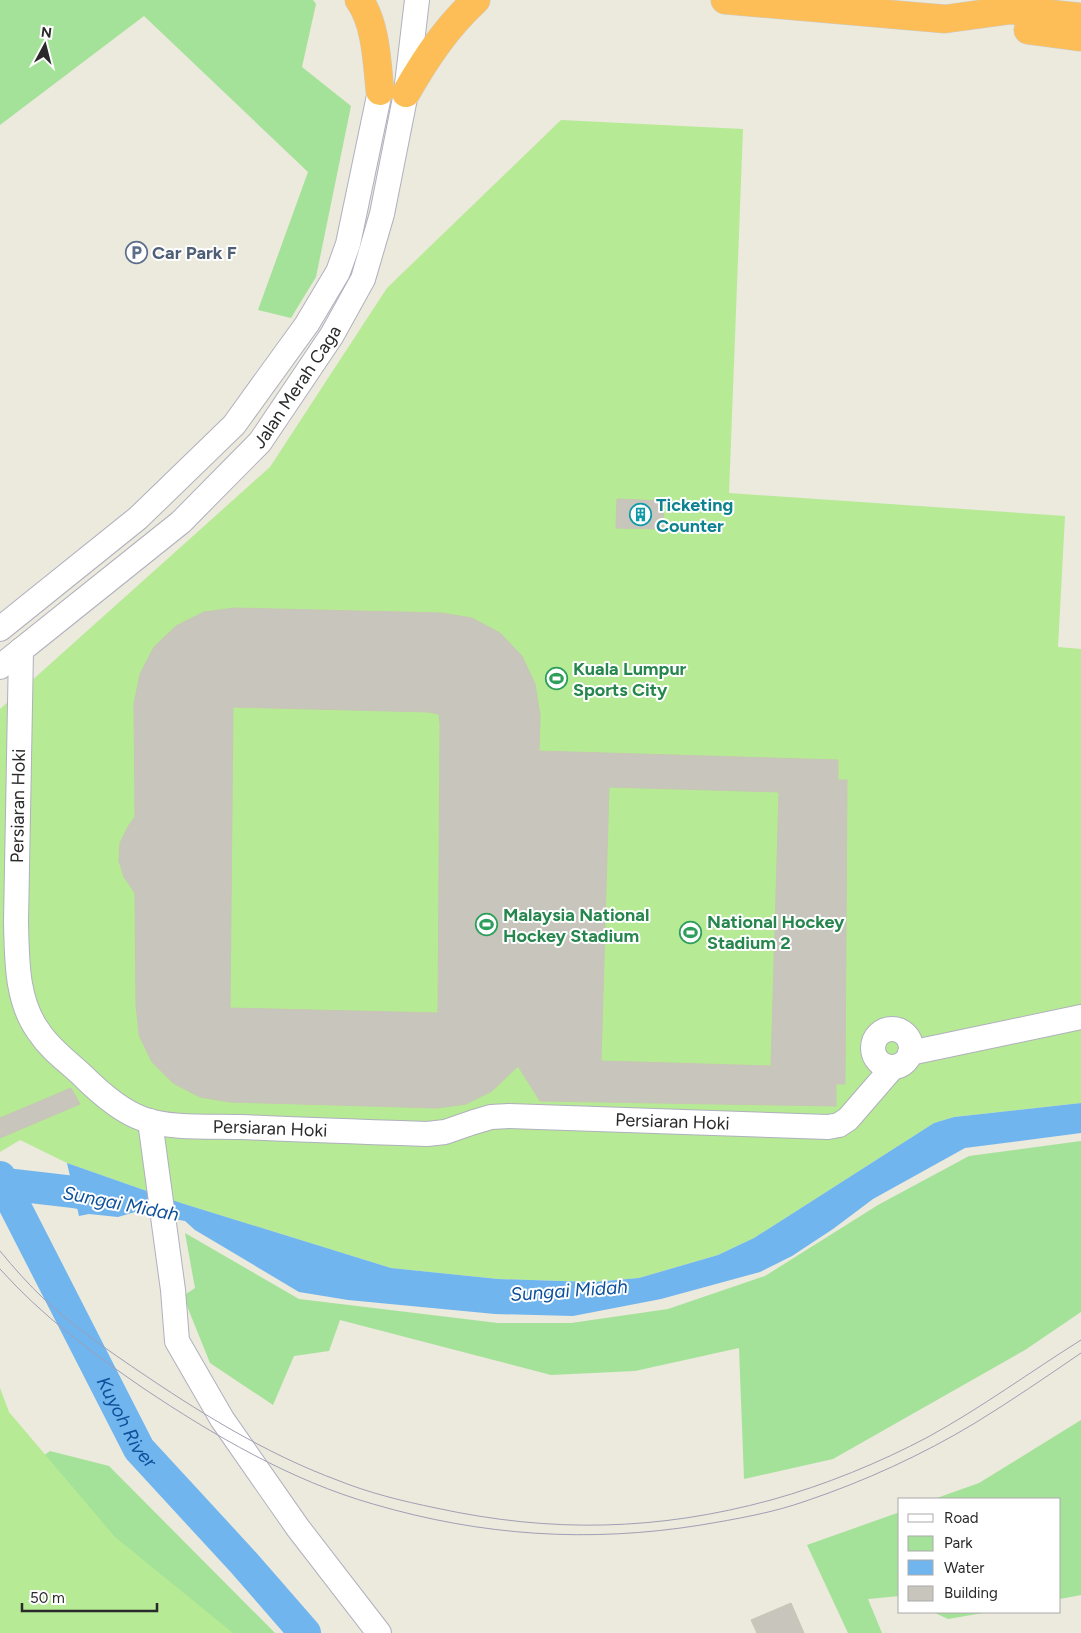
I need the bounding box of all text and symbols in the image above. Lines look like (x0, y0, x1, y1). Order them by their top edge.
north arrow (20, 20, 70, 70)
text: N (40, 23, 53, 42)
parking icon: Car Park F (124, 241, 148, 265)
place label: Car Park F (152, 242, 237, 264)
street label: Jalan Merah Caga (249, 322, 346, 453)
place label: Ticketing Counter (656, 494, 733, 537)
building icon: Ticketing Counter (628, 503, 652, 527)
place label: Kuala Lumpur Sports City (573, 658, 687, 701)
sports icon: Kuala Lumpur Sports City (545, 667, 569, 691)
street label: Persiaran Hoki (6, 749, 30, 863)
place label: Malaysia National Hockey Stadium (503, 904, 649, 947)
place label: National Hockey Stadium 2 (707, 911, 845, 954)
sports icon: Malaysia National Hockey Stadium (475, 913, 499, 937)
sports icon: National Hockey Stadium 2 (679, 920, 703, 944)
street label: Persiaran Hoki (615, 1109, 730, 1135)
street label: Persiaran Hoki (213, 1116, 328, 1142)
water label: Sungai Midah (61, 1181, 181, 1226)
water label: Sungai Midah (510, 1275, 629, 1306)
water label: Kuyoh River (92, 1373, 162, 1473)
legend (898, 1498, 1061, 1613)
text: Road (944, 1509, 979, 1527)
text: Park (944, 1534, 973, 1552)
text: Water (944, 1559, 984, 1577)
scale bar (22, 1580, 158, 1612)
text: Building (944, 1584, 998, 1602)
text: 50 m (30, 1589, 65, 1607)

